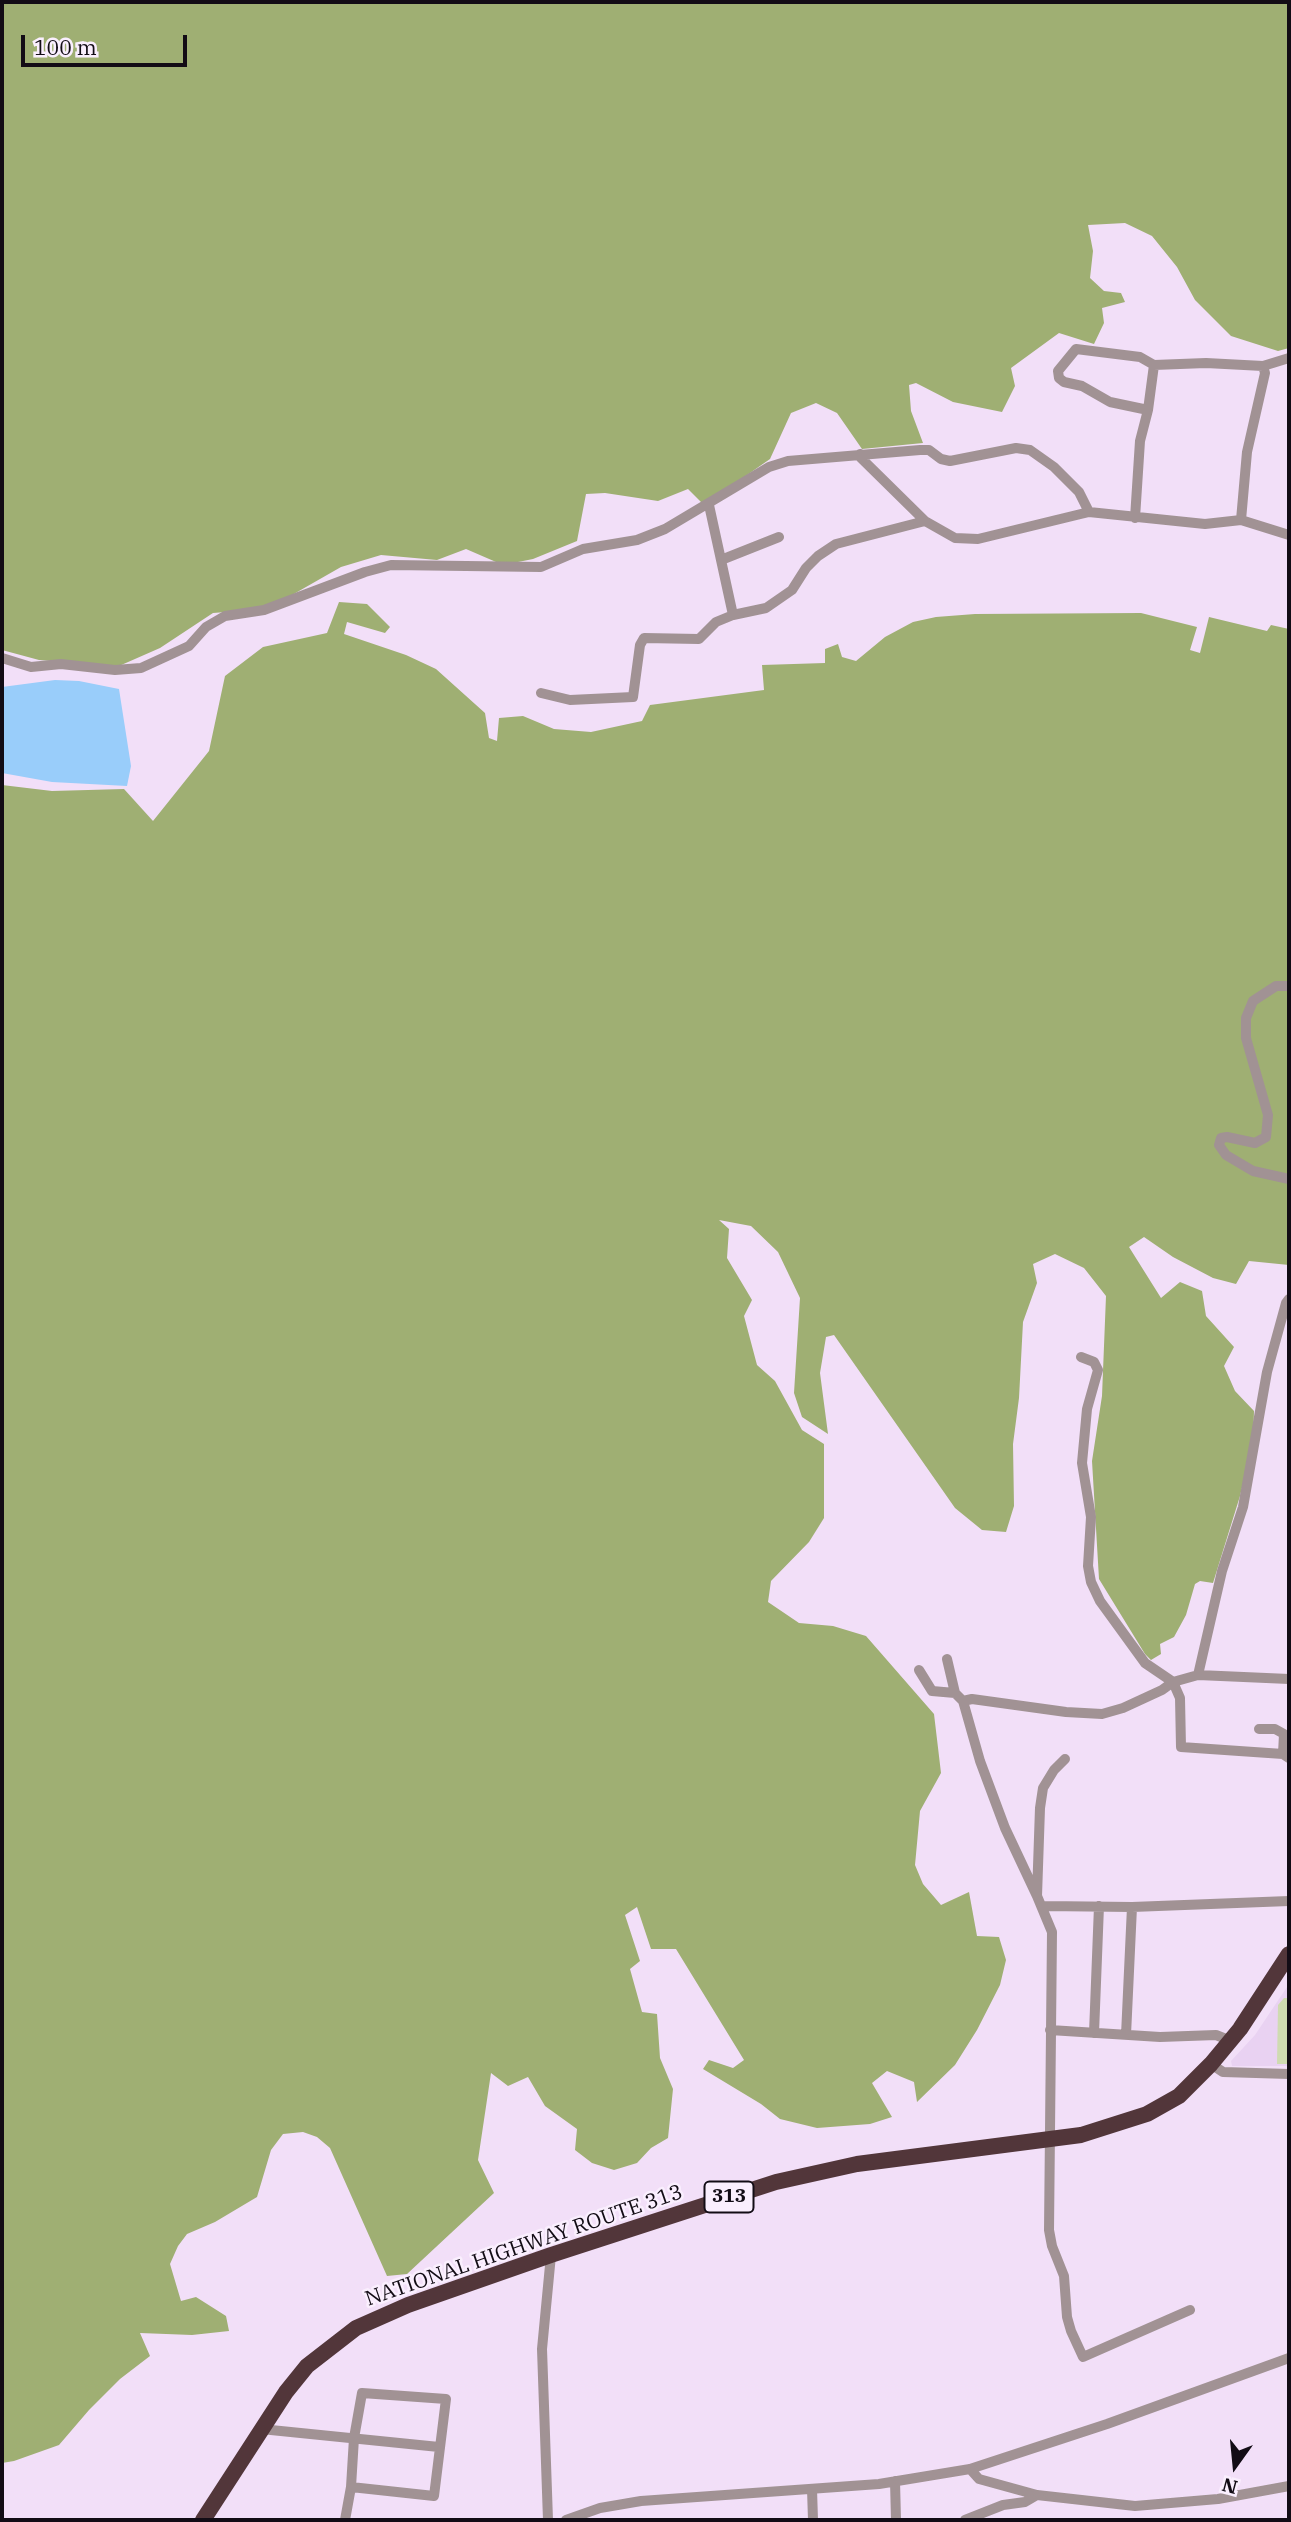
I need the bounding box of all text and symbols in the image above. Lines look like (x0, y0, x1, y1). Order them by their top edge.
scale bar (24, 21, 191, 65)
text: 100 m (34, 33, 97, 61)
street label: NATIONAL HIGHWAY ROUTE 313 (362, 2180, 686, 2312)
road number: 313 (704, 2182, 754, 2212)
north arrow (1200, 2431, 1270, 2501)
text: N (1219, 2473, 1240, 2500)

